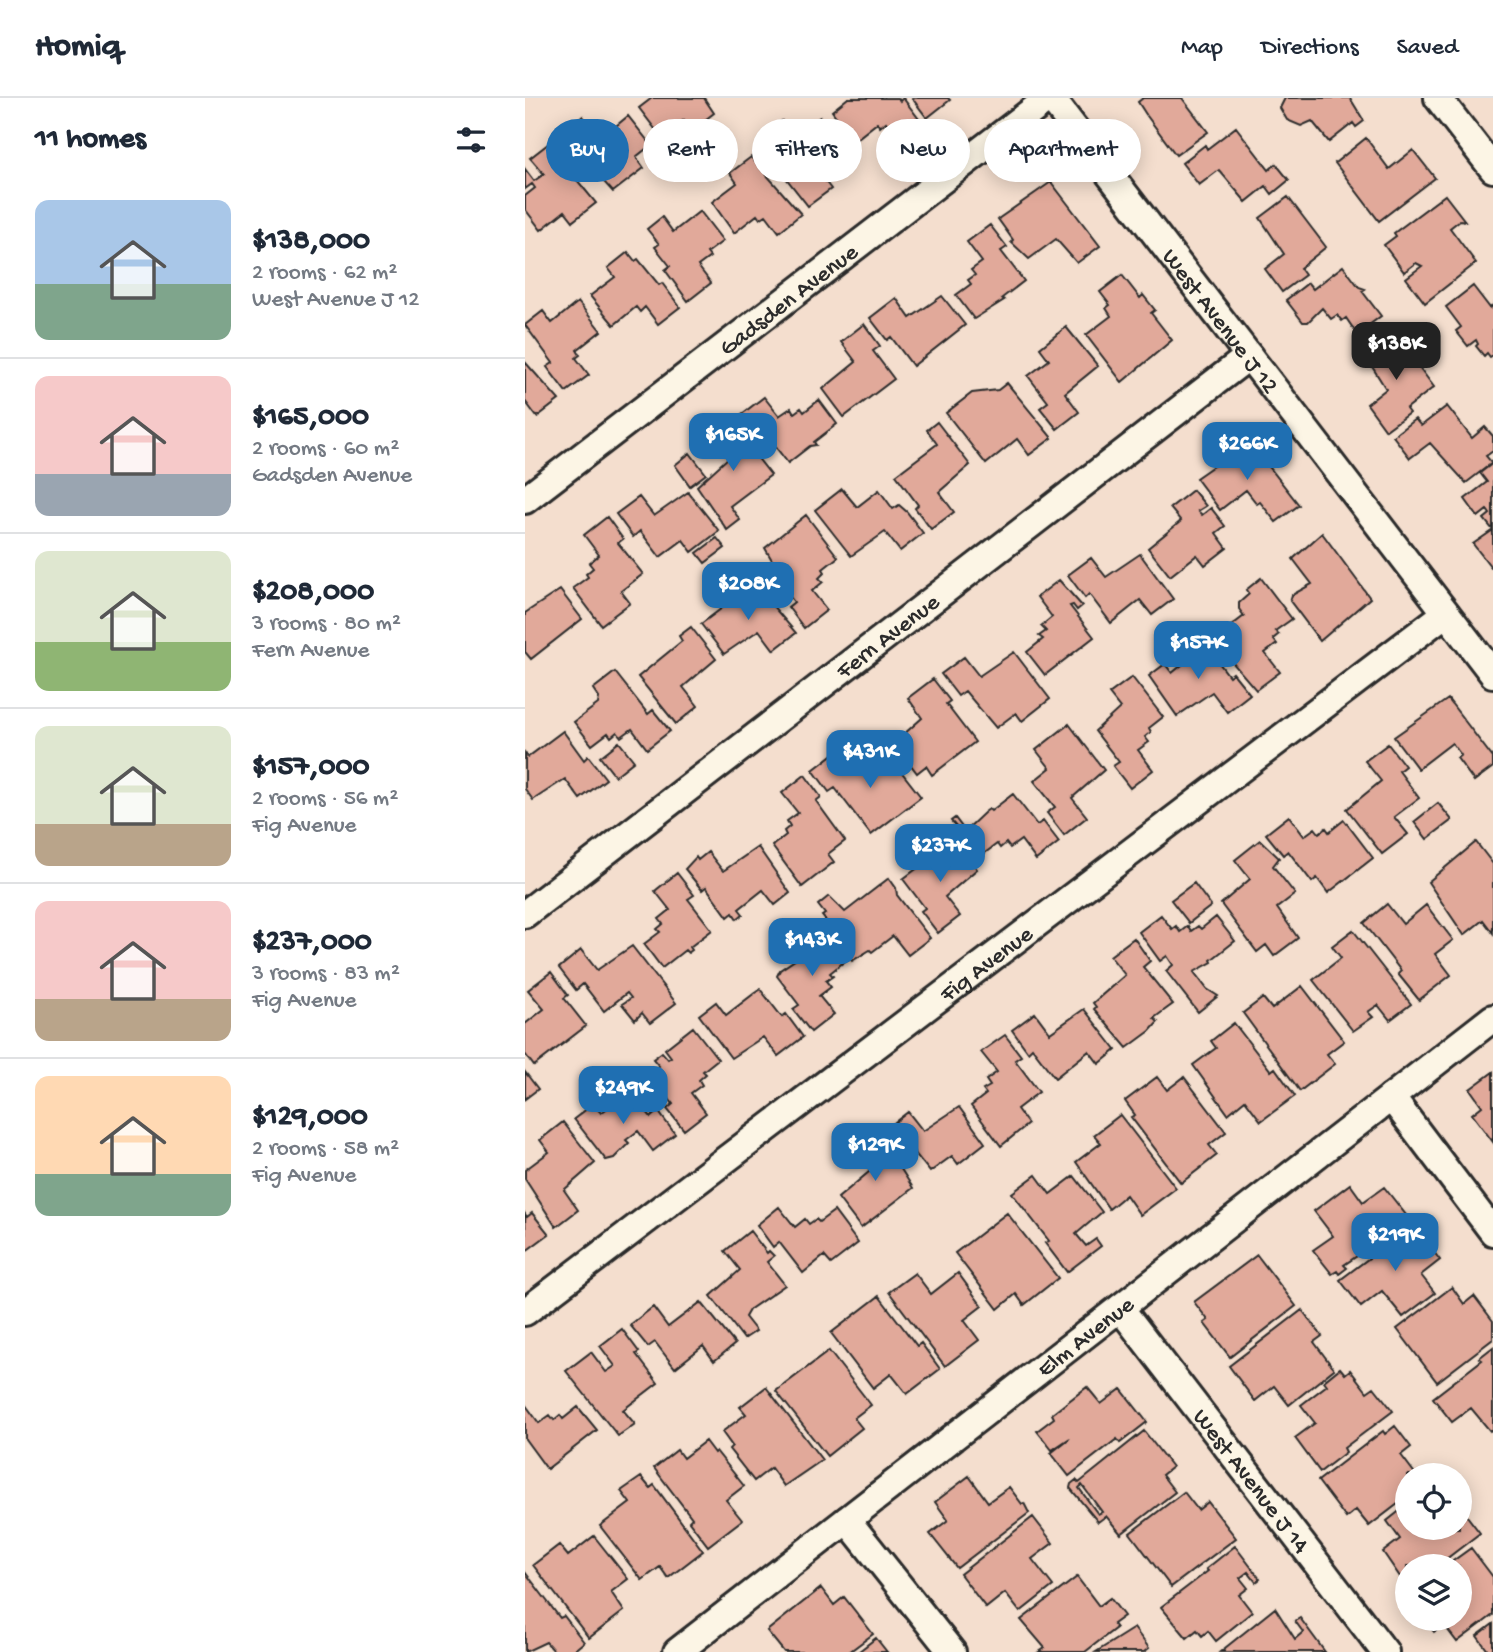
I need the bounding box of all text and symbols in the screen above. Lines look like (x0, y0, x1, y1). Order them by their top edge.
text: Homiq (35, 29, 121, 67)
text: Map (1181, 34, 1223, 63)
text: Directions (1261, 34, 1359, 63)
text: Saved (1397, 34, 1458, 63)
chip: Buy (546, 119, 629, 182)
chip: Rent (643, 119, 738, 182)
chip: Filters (752, 119, 862, 182)
chip: New (876, 119, 970, 182)
chip: Apartment (984, 119, 1141, 182)
icon: filters (452, 121, 490, 159)
text: 11 homes (35, 123, 146, 158)
text: $138,000 (252, 225, 370, 260)
icon: home (91, 228, 175, 312)
street label: Gadsden Avenue (715, 239, 865, 364)
street label: West Avenue J 12 (1154, 244, 1284, 401)
text: 2 rooms · 62 m² (252, 260, 397, 287)
text: West Avenue J 12 (252, 287, 420, 314)
pin: $138K (1347, 322, 1445, 382)
text: $138K (1368, 331, 1424, 358)
text: $165,000 (252, 401, 369, 436)
icon: home (91, 404, 175, 488)
pin: $165K (684, 414, 782, 473)
text: $165K (705, 422, 761, 449)
pin: $266K (1198, 422, 1296, 482)
text: $266K (1218, 431, 1276, 458)
text: 2 rooms · 60 m² (252, 436, 399, 463)
text: Gadsden Avenue (252, 463, 412, 490)
pin: $208K (699, 562, 797, 622)
text: $208K (718, 571, 778, 598)
text: $208,000 (252, 576, 374, 611)
icon: home (91, 579, 175, 663)
street label: Fern Avenue (831, 589, 947, 687)
text: 3 rooms · 80 m² (252, 611, 401, 638)
pin: $157K (1149, 622, 1247, 681)
text: $157K (1170, 630, 1226, 657)
text: Fern Avenue (252, 638, 369, 665)
pin: $431K (821, 730, 919, 790)
text: $431K (842, 739, 898, 766)
text: $157,000 (252, 751, 370, 786)
icon: home (91, 754, 175, 838)
text: 2 rooms · 56 m² (252, 786, 398, 813)
text: Fig Avenue (252, 813, 356, 840)
pin: $237K (891, 824, 989, 884)
text: $237K (911, 833, 969, 860)
pin: $143K (763, 918, 861, 978)
street label: Fig Avenue (935, 920, 1040, 1010)
text: $237,000 (252, 926, 372, 961)
text: $143K (784, 927, 840, 954)
icon: home (91, 929, 175, 1013)
text: 3 rooms · 83 m² (252, 961, 400, 988)
text: Fig Avenue (252, 988, 356, 1015)
pin: $249K (574, 1066, 672, 1126)
text: $249K (595, 1075, 651, 1102)
text: $129,000 (252, 1101, 368, 1136)
icon: home (91, 1104, 175, 1188)
pin: $129K (826, 1124, 924, 1183)
text: $129K (847, 1132, 903, 1159)
text: 2 rooms · 58 m² (252, 1136, 399, 1163)
text: Fig Avenue (252, 1163, 356, 1190)
pin: $219K (1346, 1214, 1444, 1273)
text: $219K (1367, 1222, 1423, 1249)
street label: Elm Avenue (1032, 1291, 1141, 1385)
street label: West Avenue J 14 (1185, 1404, 1315, 1561)
map controls (1395, 1463, 1472, 1631)
button: locate (1395, 1463, 1472, 1540)
button: layers (1395, 1554, 1472, 1631)

